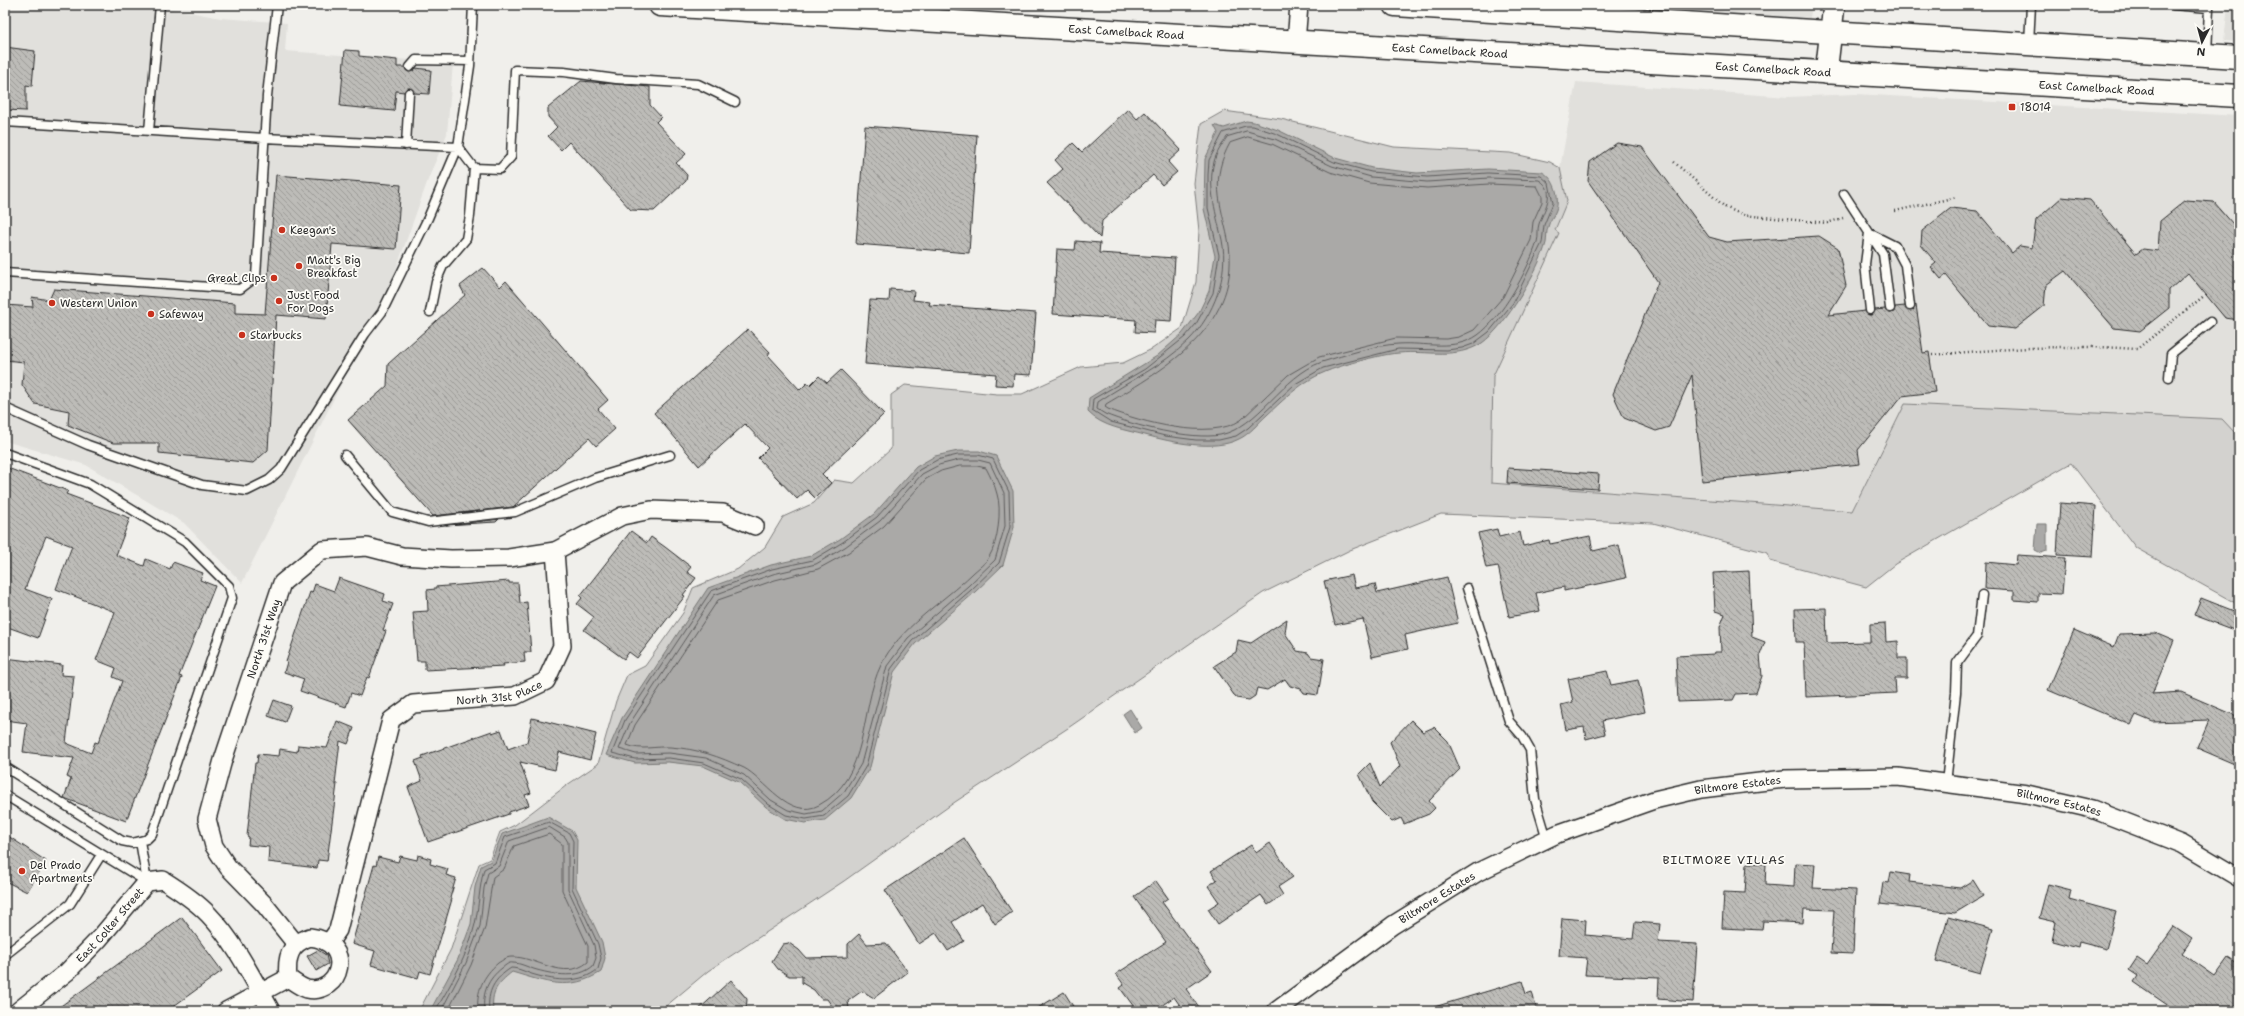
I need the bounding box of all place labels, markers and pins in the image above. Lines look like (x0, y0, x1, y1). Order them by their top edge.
place label: 18014 (2020, 100, 2051, 115)
marker: 18014 (2007, 102, 2017, 112)
place label: Keegan's (290, 223, 336, 238)
marker: Keegan's (277, 225, 287, 235)
place label: Matt's Big Breakfast (307, 253, 361, 281)
marker: Matt's Big Breakfast (294, 261, 304, 271)
place label: Great Clips (207, 271, 266, 286)
marker: Great Clips (269, 273, 279, 283)
place label: Just Food For Dogs (287, 288, 340, 316)
place label: Western Union (60, 296, 138, 311)
marker: Just Food For Dogs (274, 296, 284, 306)
marker: Western Union (47, 298, 57, 308)
place label: Safeway (159, 307, 204, 322)
marker: Safeway (146, 309, 156, 319)
place label: Starbucks (250, 328, 302, 343)
marker: Starbucks (237, 330, 247, 340)
place label: Del Prado Apartments (30, 858, 93, 886)
marker: Del Prado Apartments (17, 866, 27, 876)

